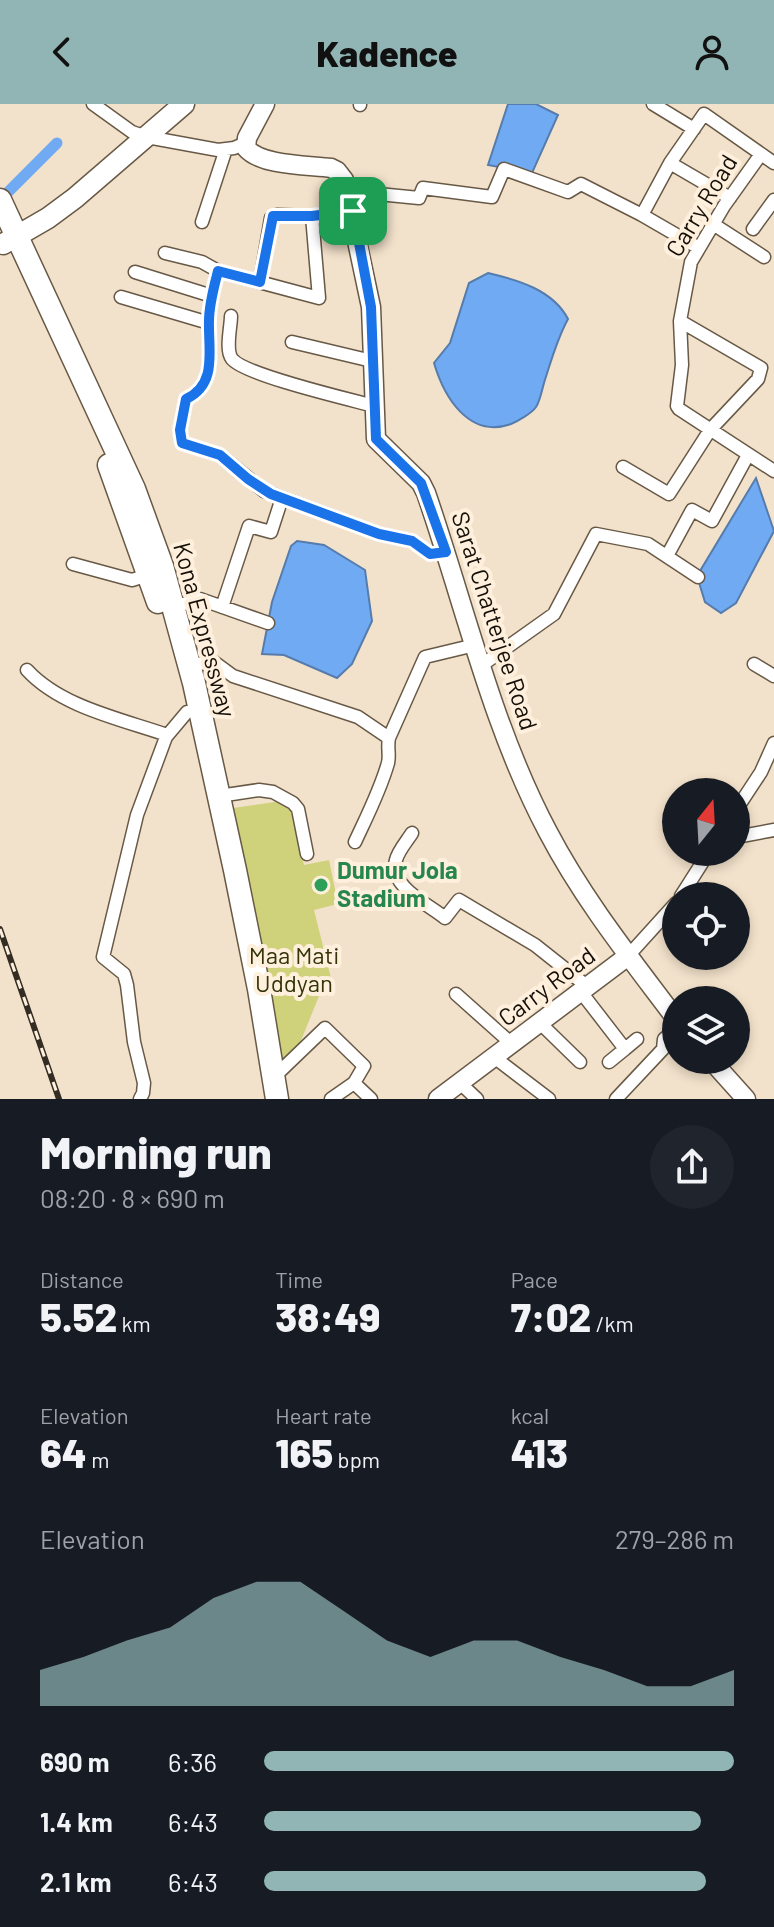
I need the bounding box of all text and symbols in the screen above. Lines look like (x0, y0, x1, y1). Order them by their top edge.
icon: back (40, 30, 84, 74)
icon: person (690, 30, 734, 74)
text: Kadence (316, 31, 458, 74)
street label: Carry Road (659, 149, 742, 261)
pin (319, 177, 387, 245)
icon: arrive (331, 189, 375, 233)
street label: Sarat Chatterjee Road (446, 508, 544, 734)
street label: Kona Expressway (168, 539, 243, 720)
north arrow (662, 778, 750, 866)
map controls (662, 778, 750, 1074)
place label: Dumur Jola Stadium (337, 855, 458, 912)
marker: Dumur Jola Stadium (312, 876, 330, 894)
button: locate (662, 882, 750, 970)
park label: Maa Mati Uddyan (249, 940, 339, 997)
street label: Carry Road (492, 940, 600, 1032)
button: layers (662, 986, 750, 1074)
text: Morning run (40, 1125, 272, 1178)
button: share (650, 1125, 734, 1209)
text: 08:20 · 8 × 690 m (40, 1182, 225, 1213)
text: Distance (40, 1266, 124, 1292)
text: Time (275, 1266, 323, 1292)
text: Pace (511, 1266, 558, 1292)
text: 5.52 (40, 1292, 117, 1340)
text: 38:49 (275, 1292, 380, 1340)
text: 7:02 (511, 1292, 591, 1340)
text: km (117, 1310, 151, 1336)
text: /km (591, 1310, 634, 1336)
text: Elevation (40, 1402, 129, 1428)
text: Heart rate (275, 1402, 372, 1428)
text: kcal (511, 1402, 549, 1428)
text: 64 (40, 1428, 87, 1476)
text: 165 (275, 1428, 333, 1476)
text: 413 (511, 1428, 568, 1476)
text: m (87, 1446, 109, 1472)
text: bpm (333, 1446, 380, 1472)
text: Elevation (40, 1523, 145, 1554)
text: 279–286 m (615, 1523, 734, 1554)
text: 690 m (40, 1746, 110, 1777)
text: 6:36 (168, 1746, 217, 1777)
text: 1.4 km (40, 1806, 113, 1837)
text: 6:43 (168, 1806, 218, 1837)
text: 2.1 km (40, 1866, 112, 1897)
text: 6:43 (168, 1866, 218, 1897)

